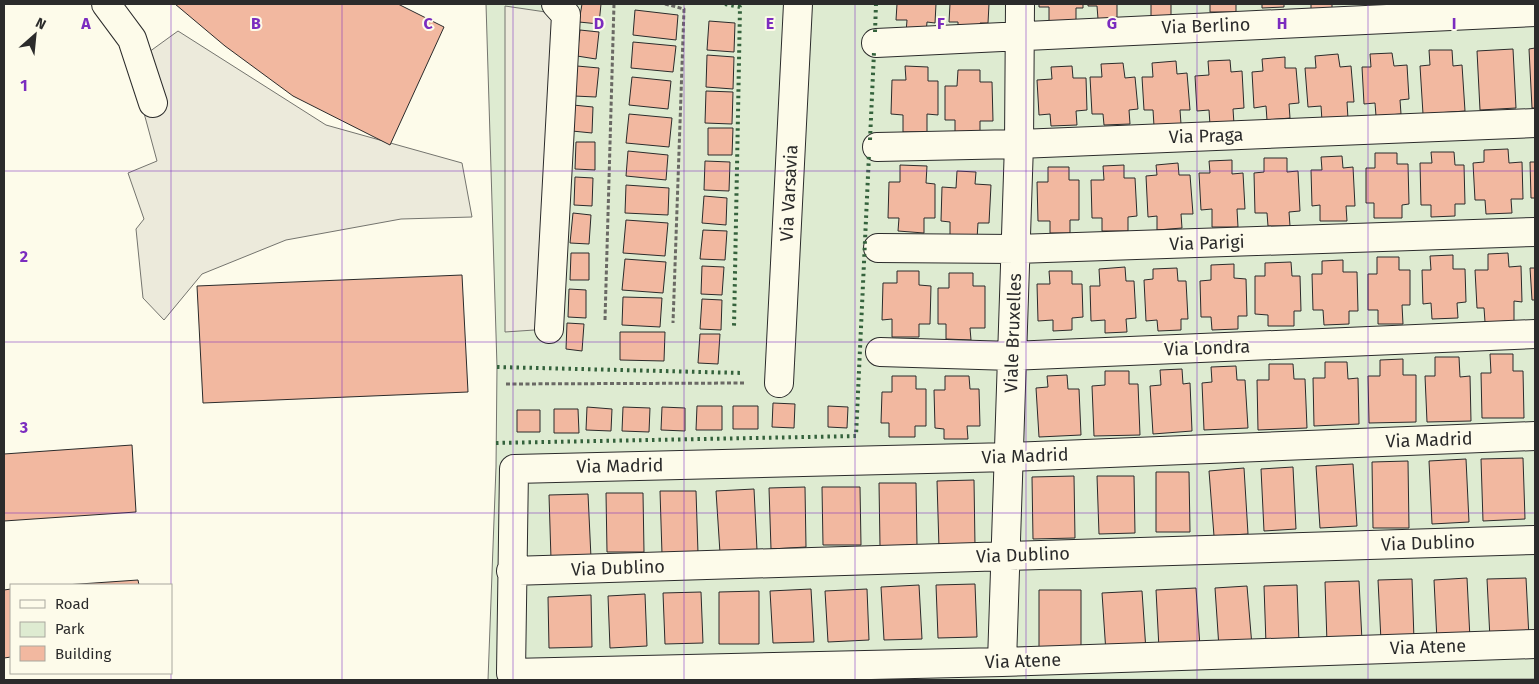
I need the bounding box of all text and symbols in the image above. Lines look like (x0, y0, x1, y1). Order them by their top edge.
north arrow (10, 10, 60, 60)
street label: Via Berlino (1161, 13, 1251, 39)
text: N (33, 14, 49, 34)
text: A (80, 14, 91, 33)
text: B (251, 14, 261, 33)
text: C (423, 14, 433, 33)
text: D (594, 14, 604, 33)
text: E (766, 14, 774, 33)
text: F (937, 14, 945, 33)
text: G (1107, 14, 1117, 33)
text: H (1277, 14, 1287, 33)
text: I (1452, 14, 1456, 33)
text: 1 (20, 76, 28, 95)
street label: Via Praga (1168, 124, 1244, 148)
street label: Via Varsavia (775, 144, 803, 242)
street label: Via Parigi (1169, 231, 1245, 255)
text: 2 (20, 247, 28, 266)
street label: Viale Bruxelles (1000, 273, 1026, 393)
street label: Via Londra (1164, 336, 1250, 360)
text: 3 (19, 418, 28, 437)
street label: Via Madrid (1385, 427, 1473, 453)
street label: Via Madrid (981, 443, 1069, 469)
street label: Via Madrid (576, 454, 664, 478)
street label: Via Dublino (1381, 530, 1475, 556)
street label: Via Dublino (976, 542, 1070, 568)
street label: Via Dublino (571, 555, 665, 581)
legend (10, 584, 172, 674)
text: Road (55, 595, 90, 613)
text: Park (55, 620, 85, 638)
street label: Via Atene (1389, 635, 1467, 659)
text: Building (55, 645, 111, 663)
street label: Via Atene (984, 649, 1062, 673)

